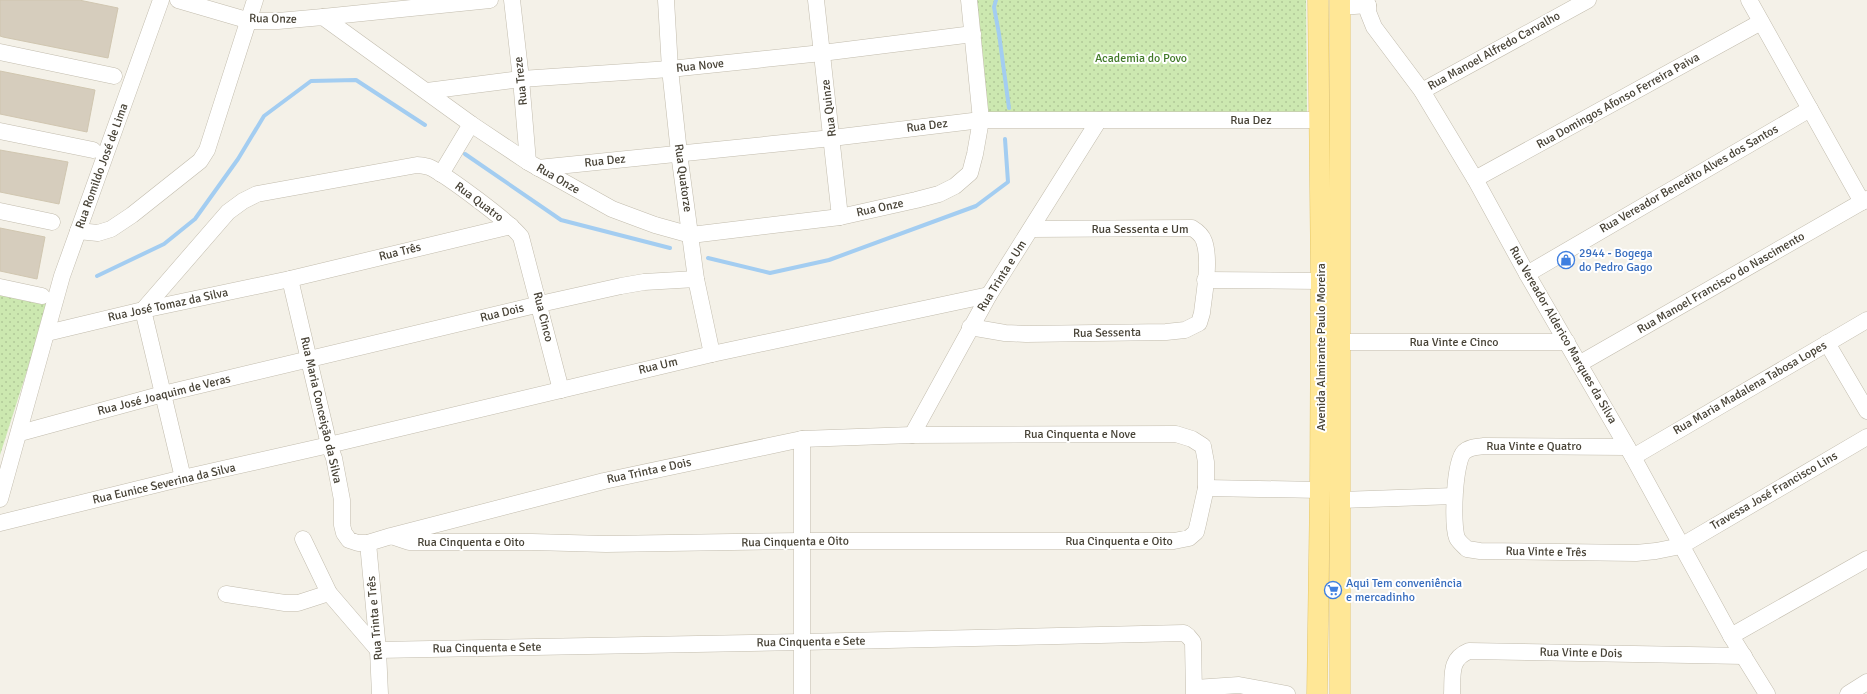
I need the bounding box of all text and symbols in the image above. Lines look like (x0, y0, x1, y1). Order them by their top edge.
street label: Rua Manoel Alfredo Carvalho (1425, 8, 1563, 94)
street label: Rua Onze (249, 11, 297, 27)
street label: Rua Domingos Afonso Ferreira Paiva (1534, 50, 1702, 152)
park label: Academia do Povo (1095, 51, 1187, 66)
street label: Rua Treze (511, 56, 531, 106)
street label: Rua Nove (675, 56, 725, 76)
street label: Rua Quinze (818, 79, 840, 137)
street label: Rua Romildo José de Lima (72, 101, 132, 231)
street label: Rua Dez (1230, 113, 1272, 128)
street label: Rua Dez (906, 116, 948, 136)
street label: Rua Vereador Benedito Alves dos Santos (1597, 122, 1781, 236)
street label: Rua Quatorze (671, 143, 695, 213)
street label: Rua Dez (584, 151, 626, 171)
street label: Rua Onze (534, 161, 582, 197)
street label: Rua Quatro (452, 179, 506, 225)
street label: Rua Onze (855, 196, 905, 220)
street label: Rua Sessenta e Um (1091, 222, 1189, 237)
street label: Rua Manoel Francisco do Nascimento (1635, 229, 1807, 337)
street label: Rua Trinta e Um (974, 238, 1030, 314)
street label: Rua Três (377, 240, 423, 264)
street label: Rua Vereador Alderico Marques da Silva (1506, 244, 1620, 426)
place label: 2944 - Bogega do Pedro Gago (1579, 246, 1653, 275)
shop icon: 2944 - Bogega do Pedro Gago (1556, 250, 1576, 270)
street label: Avenida Almirante Paulo Moreira (1314, 263, 1329, 431)
street label: Rua José Tomaz da Silva (107, 285, 229, 325)
street label: Rua Cinco (530, 290, 556, 344)
street label: Rua Dois (478, 300, 526, 326)
street label: Rua Sessenta (1073, 325, 1141, 341)
street label: Rua Maria Conceição da Silva (297, 335, 345, 485)
street label: Rua Vinte e Cinco (1409, 335, 1499, 350)
street label: Rua Maria Madalena Tabosa Lopes (1671, 338, 1829, 438)
street label: Rua Um (637, 354, 679, 378)
street label: Rua José Joaquim de Veras (96, 371, 232, 419)
street label: Rua Cinquenta e Nove (1024, 427, 1136, 442)
street label: Rua Vinte e Quatro (1486, 439, 1582, 454)
street label: Travessa José Francisco Lins (1708, 448, 1840, 534)
street label: Rua Trinta e Dois (605, 455, 693, 487)
street label: Rua Eunice Severina da Silva (91, 460, 237, 508)
street label: Rua Cinquenta e Oito (741, 534, 849, 550)
street label: Rua Cinquenta e Oito (1065, 534, 1173, 549)
street label: Rua Cinquenta e Oito (417, 535, 525, 550)
street label: Rua Vinte e Três (1505, 544, 1587, 560)
street label: Rua Trinta e Três (364, 575, 386, 661)
place label: Aqui Tem conveniência e mercadinho (1346, 576, 1462, 605)
supermarket icon: Aqui Tem conveniência e mercadinho (1323, 580, 1343, 600)
street label: Rua Cinquenta e Sete (756, 634, 866, 650)
street label: Rua Cinquenta e Sete (432, 640, 542, 656)
street label: Rua Vinte e Dois (1539, 645, 1623, 661)

